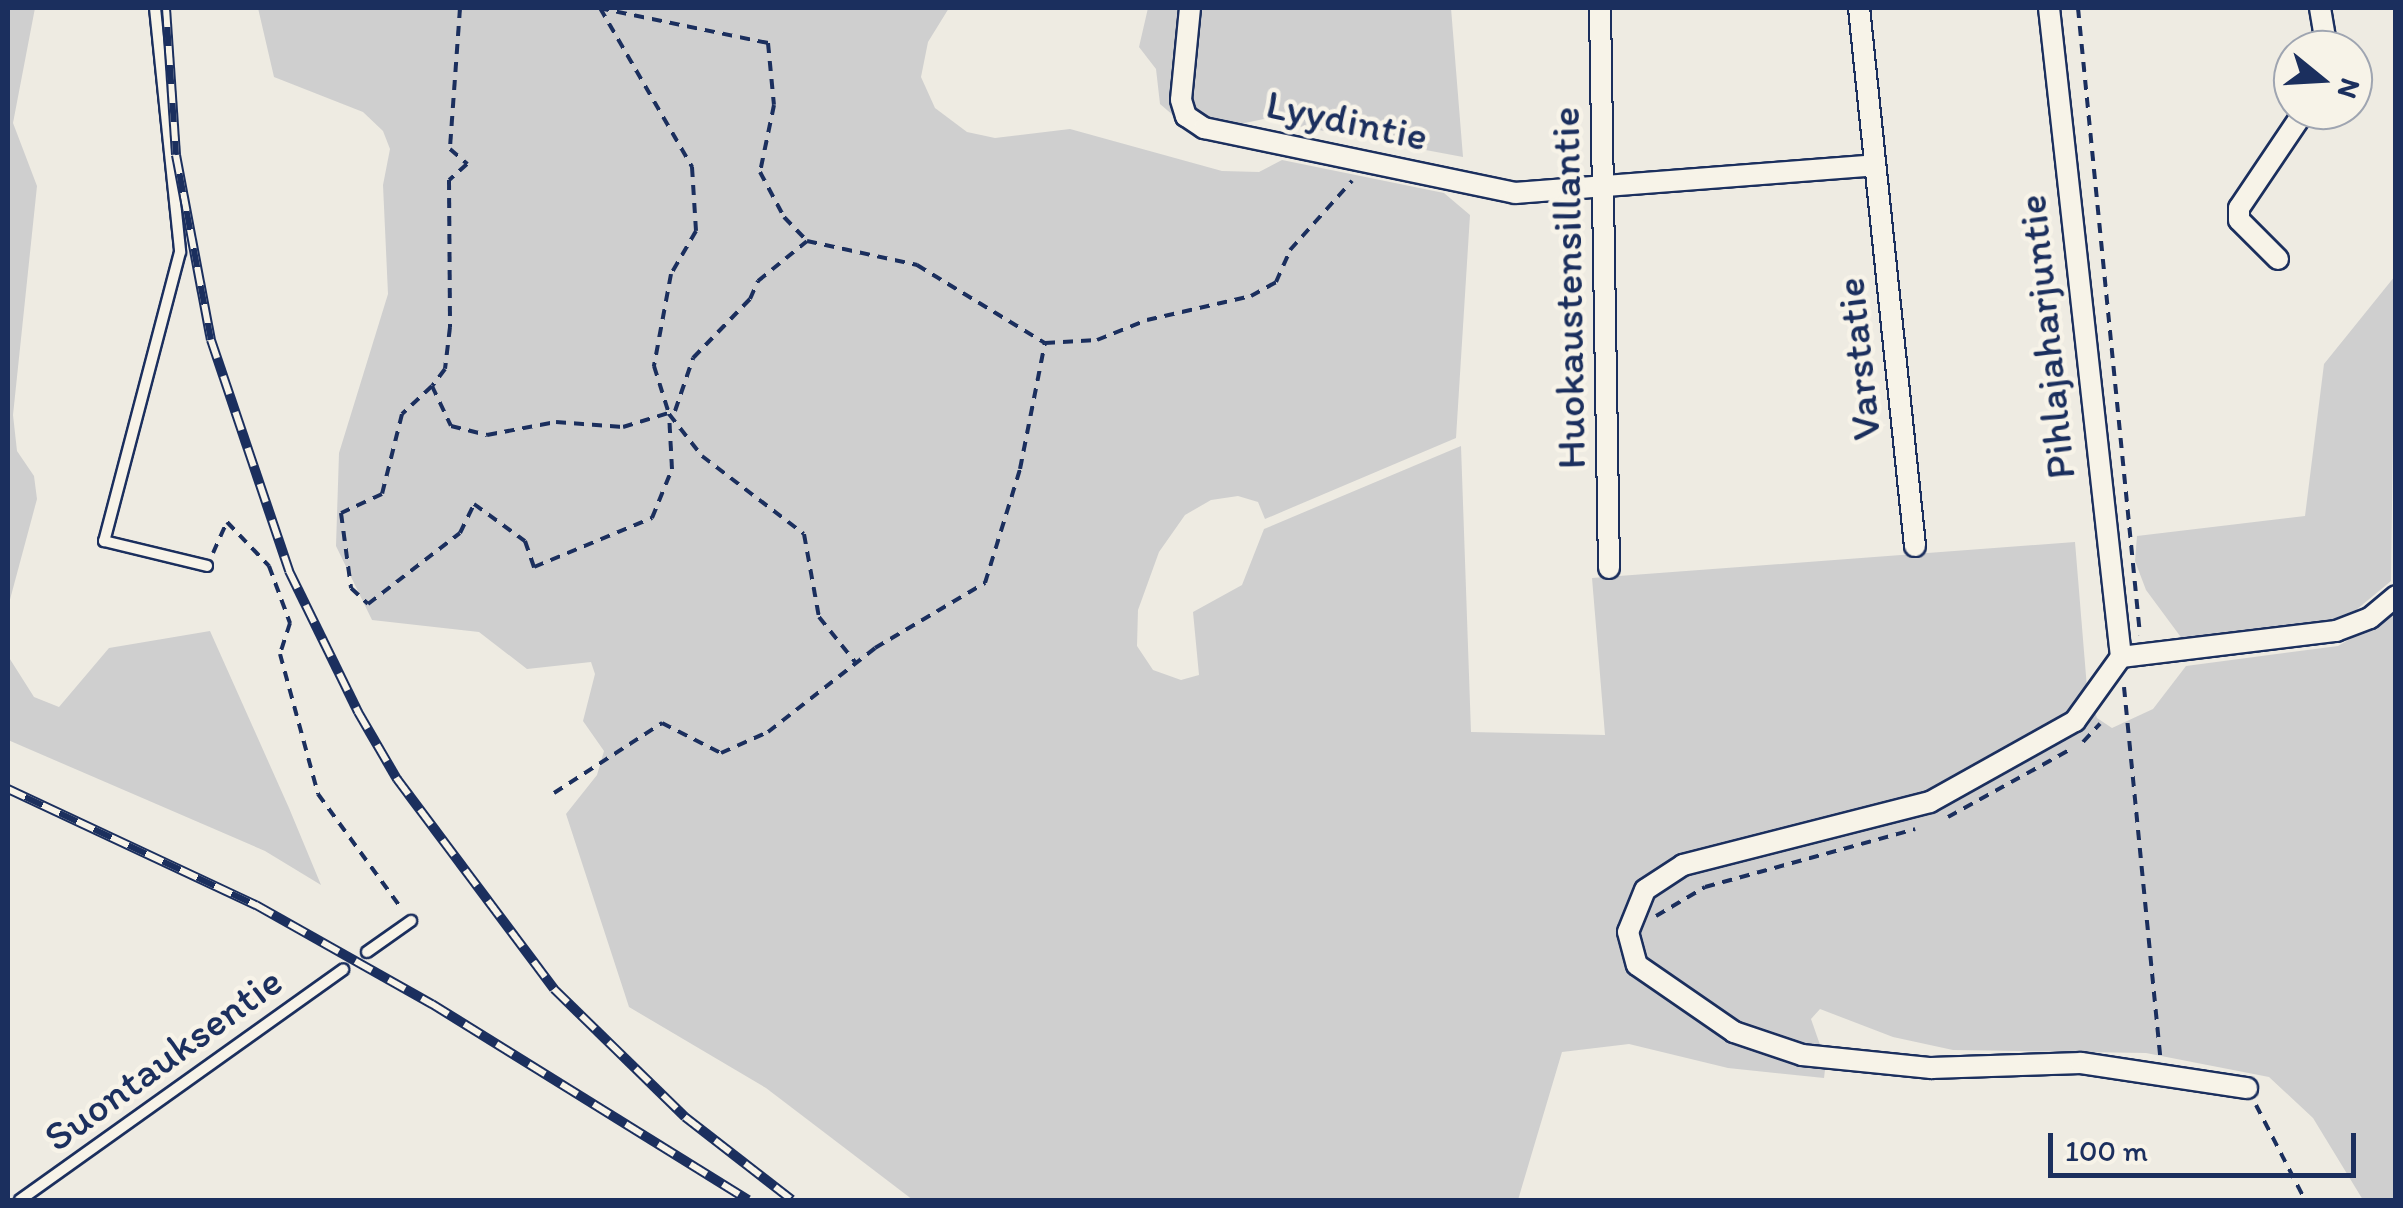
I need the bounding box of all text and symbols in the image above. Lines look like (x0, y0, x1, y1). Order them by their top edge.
north arrow (2273, 30, 2373, 130)
text: N (2331, 74, 2369, 103)
street label: Lyydintie (1262, 78, 1432, 162)
street label: Huokaustensillantie (1540, 106, 1596, 470)
street label: Pihlajaharjuntie (2006, 192, 2086, 482)
street label: Varstatie (1824, 275, 1892, 443)
street label: Suontauksentie (34, 956, 292, 1162)
scale bar (2053, 1113, 2360, 1175)
text: 100 m (2065, 1132, 2148, 1169)

